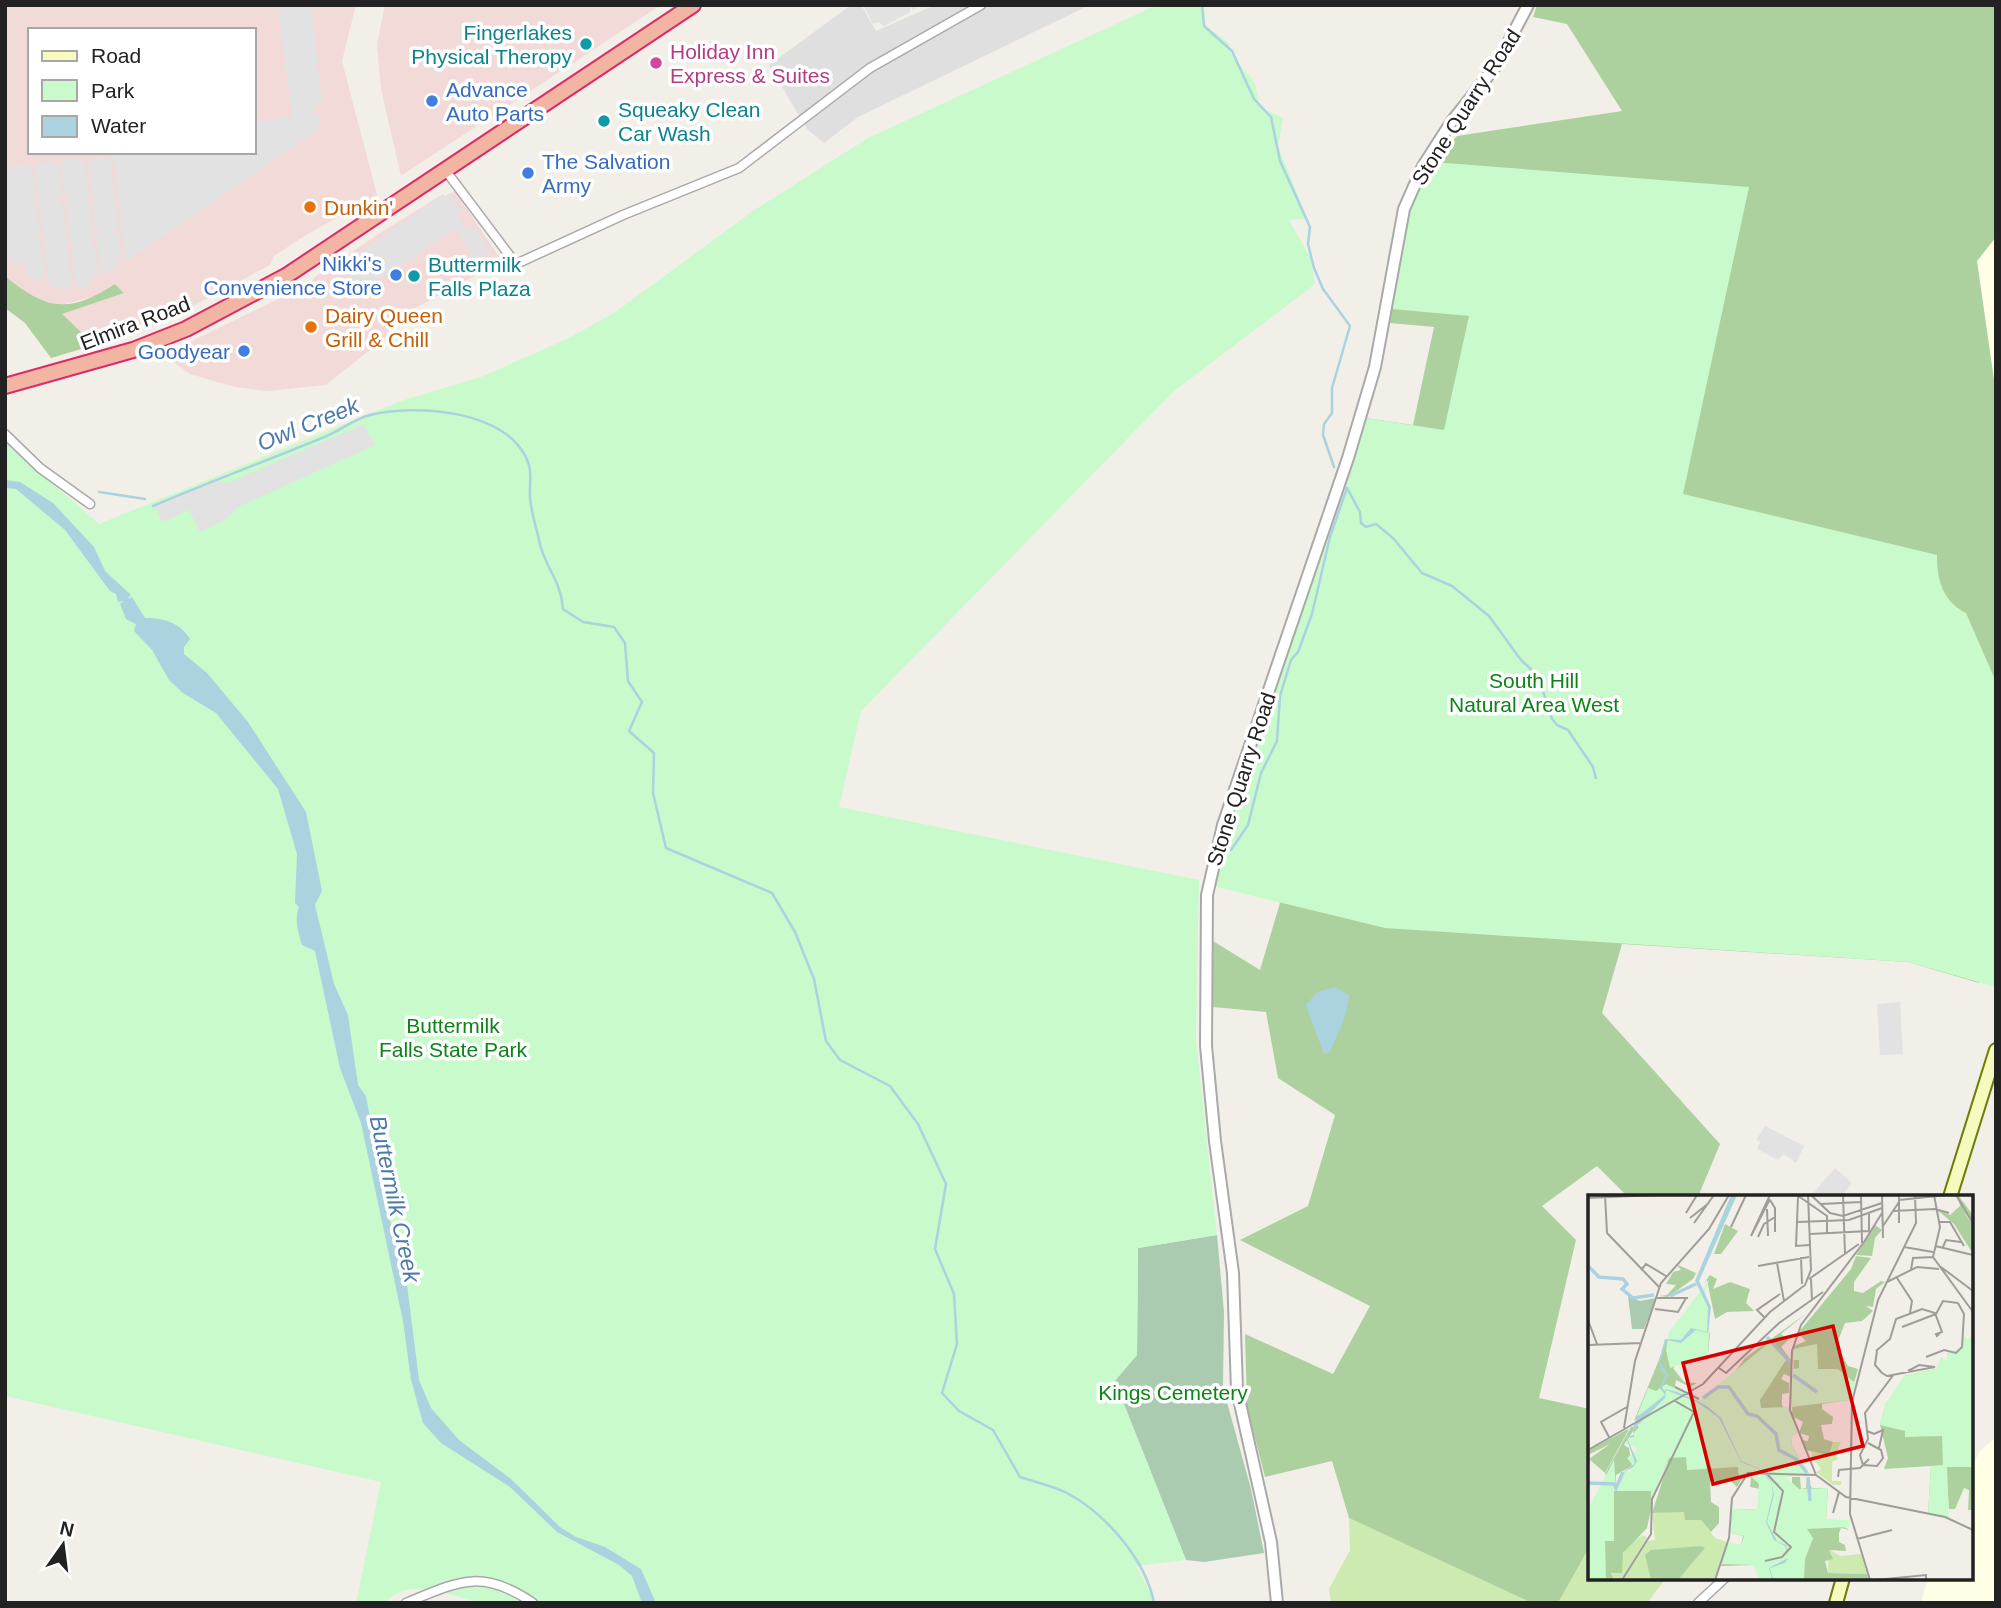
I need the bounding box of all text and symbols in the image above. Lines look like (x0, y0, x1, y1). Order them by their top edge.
place label: Fingerlakes Physical Theropy (411, 21, 572, 68)
street label: Stone Quarry Road (1407, 25, 1525, 189)
legend (28, 28, 256, 154)
marker: Fingerlakes Physical Theropy (578, 36, 594, 52)
place label: Holiday Inn Express & Suites (670, 40, 830, 87)
text: Road (91, 44, 141, 67)
marker: Holiday Inn Express & Suites (648, 55, 664, 71)
place label: Advance Auto Parts (446, 78, 544, 125)
text: Park (91, 79, 135, 102)
marker: Advance Auto Parts (424, 93, 440, 109)
place label: Squeaky Clean Car Wash (618, 98, 760, 145)
marker: Squeaky Clean Car Wash (596, 113, 612, 129)
text: Water (91, 114, 146, 137)
place label: The Salvation Army (542, 150, 670, 197)
marker: The Salvation Army (520, 165, 536, 181)
place label: Dunkin' (324, 196, 393, 219)
marker: Dunkin' (302, 199, 318, 215)
place label: Nikki's Convenience Store (203, 252, 382, 299)
place label: Buttermilk Falls Plaza (428, 253, 531, 300)
marker: Nikki's Convenience Store (388, 267, 404, 283)
marker: Buttermilk Falls Plaza (406, 268, 422, 284)
street label: Elmira Road (77, 292, 193, 354)
place label: Dairy Queen Grill & Chill (325, 304, 443, 351)
marker: Dairy Queen Grill & Chill (303, 319, 319, 335)
place label: Goodyear (138, 340, 230, 363)
marker: Goodyear (236, 343, 252, 359)
water label: Owl Creek (253, 391, 364, 456)
park label: South Hill Natural Area West (1449, 669, 1619, 716)
street label: Stone Quarry Road (1202, 689, 1280, 869)
park label: Buttermilk Falls State Park (379, 1014, 528, 1061)
water label: Buttermilk Creek (365, 1113, 426, 1286)
inset map (1588, 1195, 1973, 1580)
park label: Kings Cemetery (1098, 1381, 1248, 1404)
north arrow (28, 1510, 98, 1580)
text: N (58, 1517, 76, 1541)

